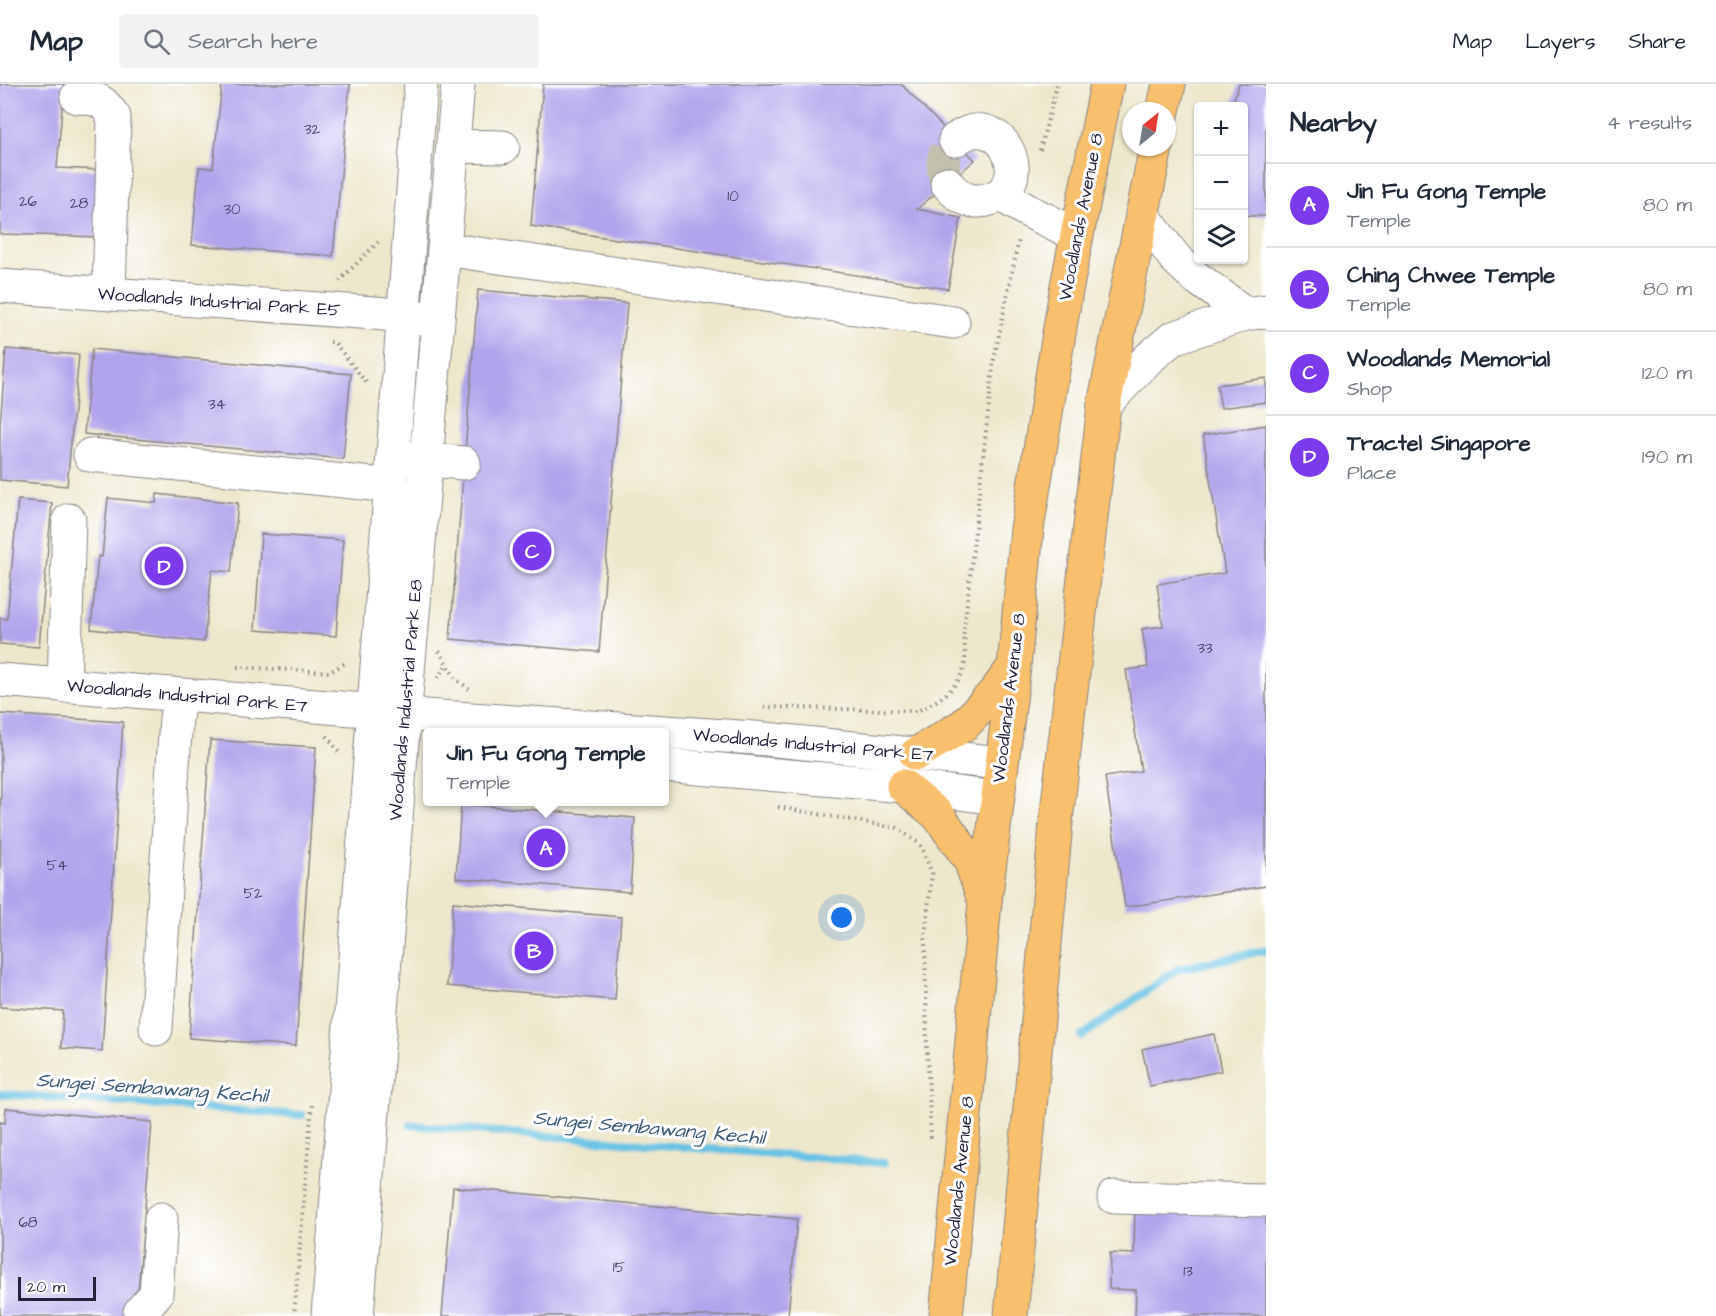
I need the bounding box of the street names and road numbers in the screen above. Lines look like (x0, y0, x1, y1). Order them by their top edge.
street label: Woodlands Avenue 8 (1052, 131, 1110, 303)
street label: Woodlands Industrial Park E5 (97, 281, 342, 323)
street label: Woodlands Industrial Park E8 (383, 578, 429, 822)
street label: Woodlands Avenue 8 (986, 612, 1032, 784)
street label: Woodlands Industrial Park E7 (66, 673, 308, 719)
street label: Woodlands Industrial Park E7 (692, 722, 934, 768)
street label: Woodlands Avenue 8 (938, 1095, 980, 1267)

